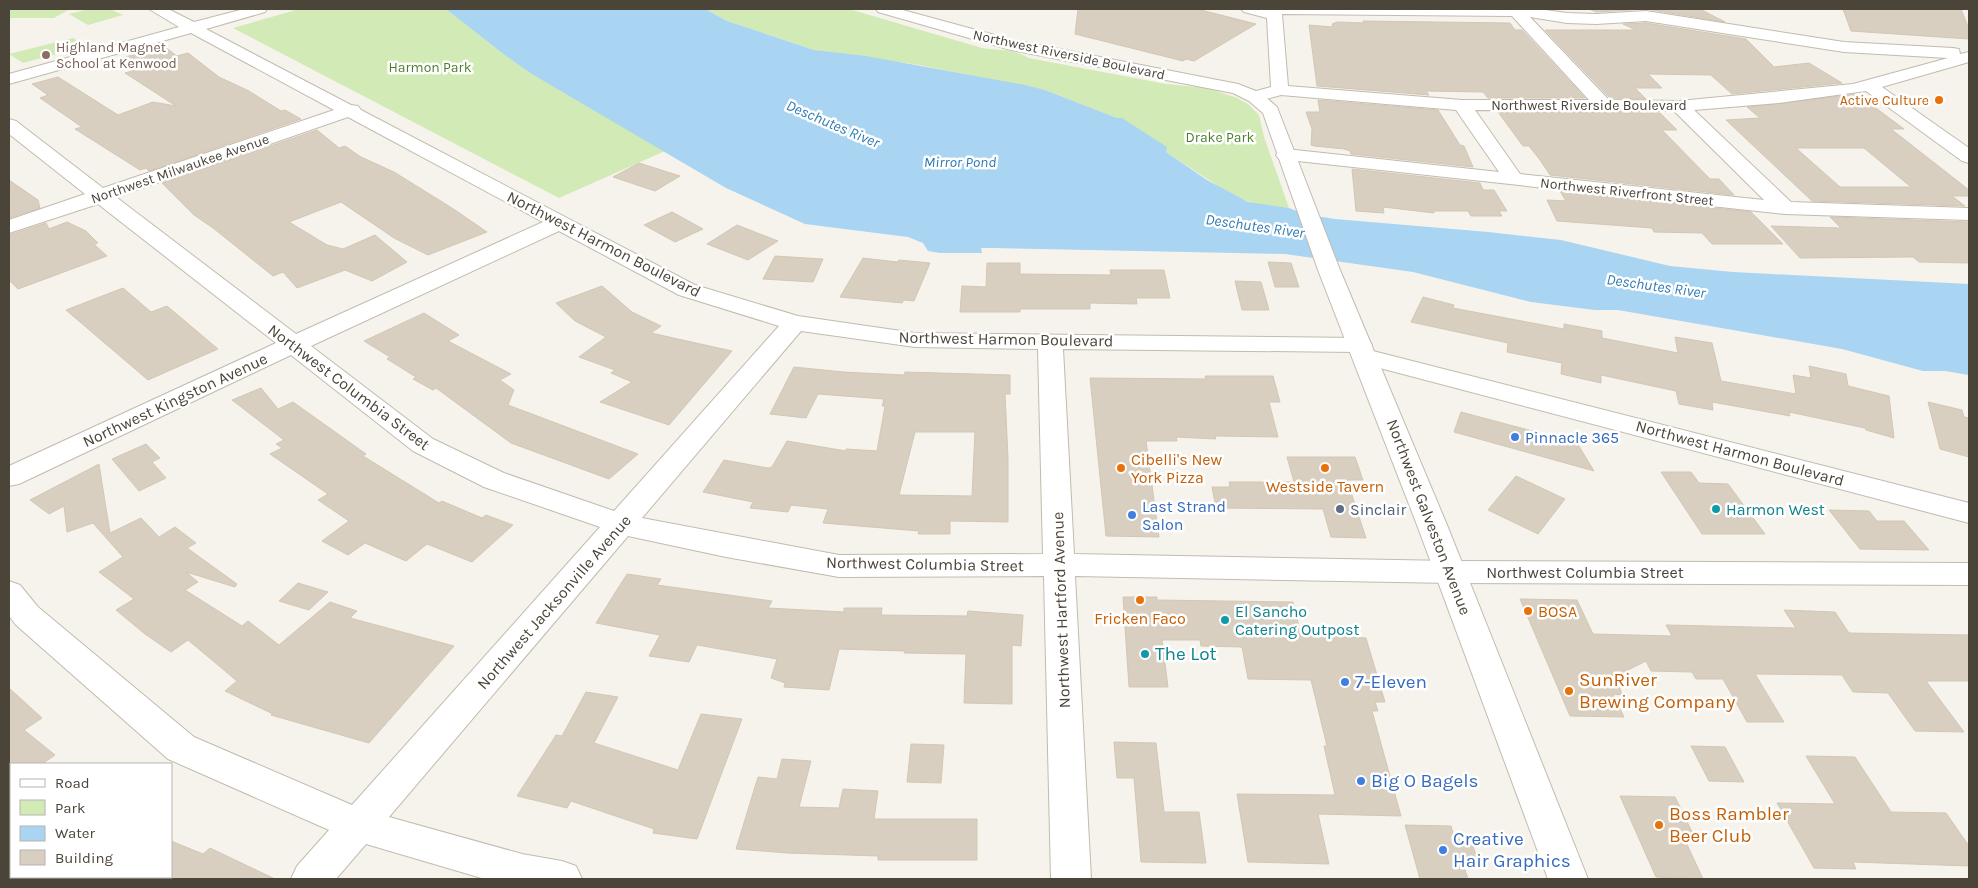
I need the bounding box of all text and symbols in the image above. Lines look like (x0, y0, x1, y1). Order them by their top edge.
street label: Northwest Riverside Boulevard (972, 26, 1166, 84)
place label: Highland Magnet School at Kenwood (56, 39, 177, 72)
marker: Highland Magnet School at Kenwood (40, 49, 52, 61)
park label: Harmon Park (388, 59, 472, 76)
place label: Active Culture (1840, 92, 1929, 109)
marker: Active Culture (1933, 94, 1945, 106)
water label: Deschutes River (784, 96, 883, 152)
street label: Northwest Riverside Boulevard (1491, 97, 1687, 114)
park label: Drake Park (1186, 129, 1255, 146)
street label: Northwest Milwaukee Avenue (89, 130, 271, 208)
water label: Mirror Pond (924, 153, 996, 171)
street label: Northwest Riverfront Street (1539, 174, 1715, 210)
street label: Northwest Harmon Boulevard (504, 187, 704, 301)
water label: Deschutes River (1204, 210, 1306, 242)
water label: Deschutes River (1605, 270, 1707, 302)
street label: Northwest Columbia Street (264, 320, 434, 454)
street label: Northwest Harmon Boulevard (898, 328, 1114, 350)
street label: Northwest Kingston Avenue (80, 349, 270, 451)
street label: Northwest Galveston Avenue (1383, 416, 1475, 618)
street label: Northwest Harmon Boulevard (1634, 416, 1846, 490)
place label: Pinnacle 365 (1525, 428, 1619, 447)
marker: Pinnacle 365 (1509, 431, 1521, 443)
place label: Cibelli's New York Pizza (1131, 450, 1223, 487)
marker: Cibelli's New York Pizza (1115, 462, 1127, 474)
marker: Westside Tavern (1319, 462, 1331, 474)
place label: Westside Tavern (1266, 477, 1384, 496)
place label: Last Strand Salon (1142, 497, 1226, 534)
place label: Sinclair (1350, 500, 1406, 519)
place label: Harmon West (1726, 500, 1825, 519)
marker: Sinclair (1334, 503, 1346, 515)
marker: Harmon West (1710, 503, 1722, 515)
marker: Last Strand Salon (1126, 509, 1138, 521)
street label: Northwest Jacksonville Avenue (473, 511, 635, 693)
street label: Northwest Hartford Avenue (1048, 512, 1074, 708)
street label: Northwest Columbia Street (826, 553, 1024, 575)
street label: Northwest Columbia Street (1486, 563, 1684, 582)
marker: Fricken Faco (1134, 594, 1146, 606)
place label: El Sancho Catering Outpost (1235, 602, 1359, 639)
place label: BOSA (1538, 602, 1577, 621)
marker: BOSA (1522, 605, 1534, 617)
place label: Fricken Faco (1094, 609, 1186, 628)
marker: El Sancho Catering Outpost (1219, 614, 1231, 626)
place label: The Lot (1155, 643, 1217, 665)
marker: The Lot (1139, 648, 1151, 660)
place label: SunRiver Brewing Company (1579, 669, 1735, 713)
place label: 7-Eleven (1355, 671, 1427, 693)
marker: 7-Eleven (1339, 676, 1351, 688)
marker: SunRiver Brewing Company (1563, 685, 1575, 697)
legend (10, 763, 172, 878)
place label: Big O Bagels (1371, 770, 1479, 792)
text: Road (55, 774, 90, 792)
marker: Big O Bagels (1355, 775, 1367, 787)
text: Park (55, 799, 85, 817)
place label: Boss Rambler Beer Club (1669, 803, 1789, 847)
marker: Boss Rambler Beer Club (1653, 819, 1665, 831)
text: Water (55, 824, 96, 842)
place label: Creative Hair Graphics (1453, 828, 1571, 872)
marker: Creative Hair Graphics (1437, 844, 1449, 856)
text: Building (55, 849, 113, 867)

